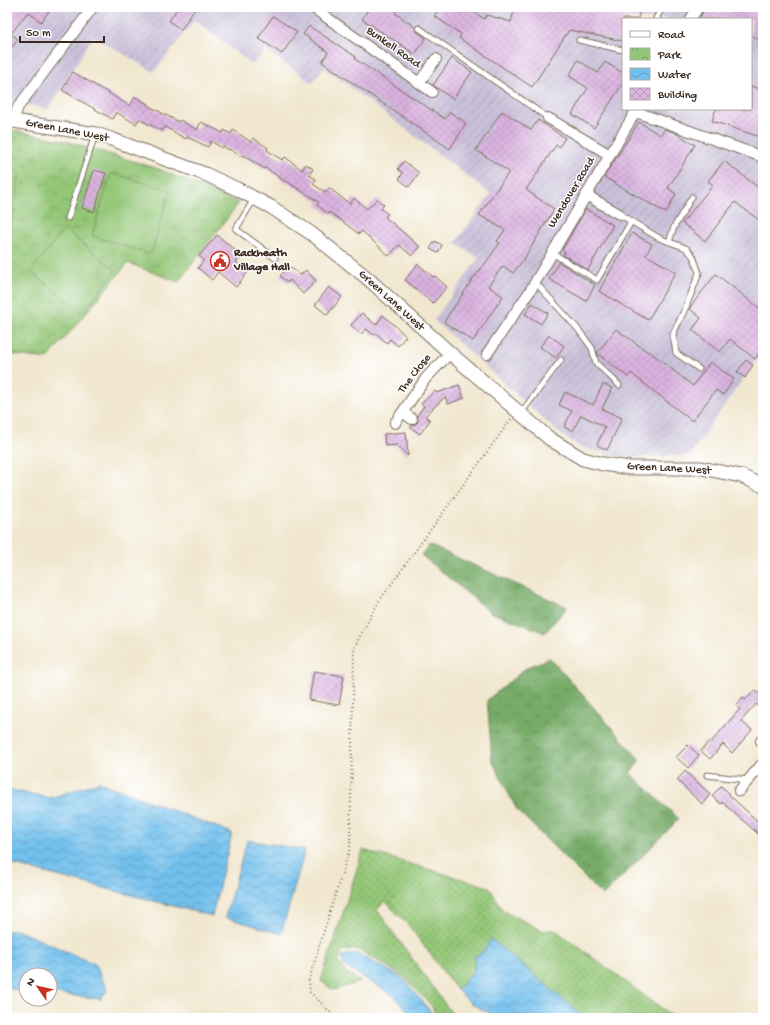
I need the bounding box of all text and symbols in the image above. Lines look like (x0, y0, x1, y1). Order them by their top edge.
scale bar (20, 18, 104, 44)
legend (622, 18, 752, 110)
street label: Bunkell Road (362, 24, 424, 72)
text: 50 m (26, 27, 51, 41)
text: Road (658, 29, 685, 43)
text: Park (657, 49, 683, 63)
text: Water (658, 69, 692, 83)
text: Building (657, 89, 697, 103)
street label: Green Lane West (24, 116, 111, 146)
street label: Wendover Road (545, 154, 599, 231)
place label: Rackheath Village Hall (233, 247, 290, 275)
public building icon: Rackheath Village Hall (209, 250, 231, 272)
street label: Green Lane West (355, 268, 428, 335)
street label: The Close (395, 351, 435, 397)
street label: Green Lane West (627, 460, 713, 478)
north arrow (18, 967, 58, 1007)
text: N (24, 976, 38, 989)

